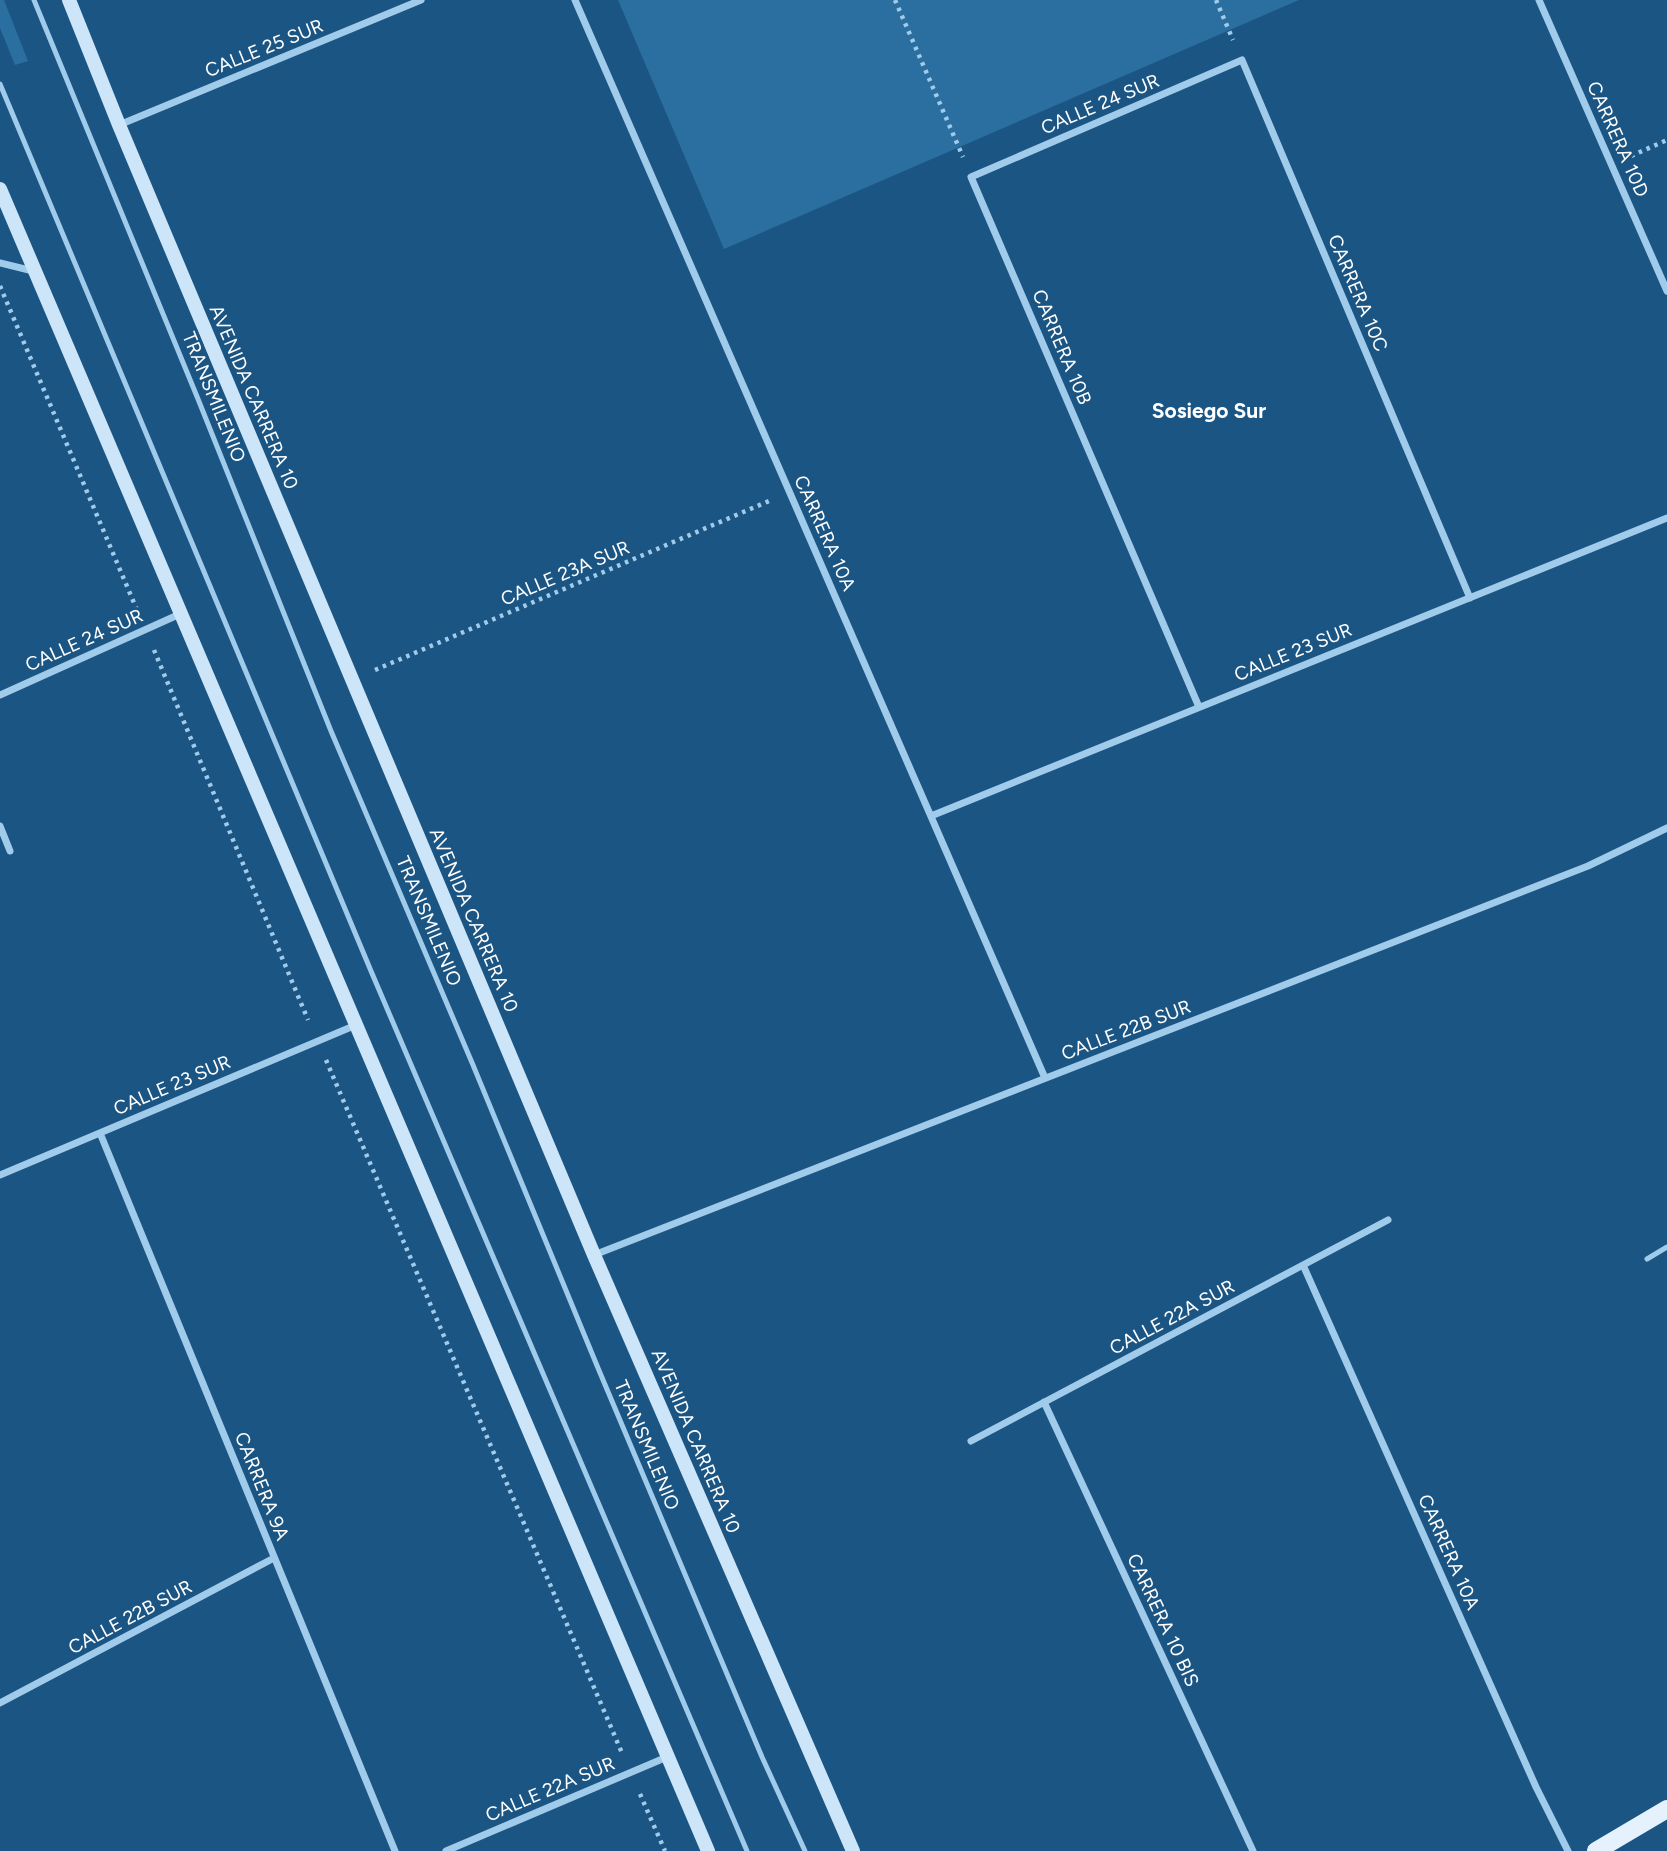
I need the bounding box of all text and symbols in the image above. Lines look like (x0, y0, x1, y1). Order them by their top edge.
street label: CALLE 25 SUR (202, 14, 327, 82)
street label: CALLE 24 SUR (1037, 69, 1163, 139)
street label: CARRERA 10D (1582, 78, 1654, 200)
street label: CARRERA 10C (1323, 231, 1393, 355)
street label: CARRERA 10B (1027, 286, 1097, 408)
street label: AVENIDA CARRERA 10 (205, 301, 303, 493)
street label: TRANSMILENIO (177, 328, 251, 466)
district label: Sosiego Sur (1152, 398, 1266, 423)
street label: CARRERA 10A (789, 472, 861, 594)
street label: CALLE 23A SUR (497, 535, 633, 611)
street label: CALLE 24 SUR (22, 604, 146, 676)
street label: CALLE 23 SUR (1231, 618, 1355, 686)
street label: AVENIDA CARRERA 10 (425, 824, 523, 1016)
street label: TRANSMILENIO (391, 853, 467, 989)
street label: CALLE 22B SUR (1058, 995, 1194, 1065)
street label: CALLE 23 SUR (110, 1050, 234, 1120)
street label: CALLE 22A SUR (1106, 1274, 1238, 1360)
street label: AVENIDA CARRERA 10 (647, 1345, 745, 1537)
street label: TRANSMILENIO (609, 1377, 685, 1513)
street label: CARRERA 9A (230, 1429, 294, 1544)
street label: CARRERA 10A (1413, 1491, 1485, 1613)
street label: CARRERA 10 BIS (1122, 1550, 1204, 1690)
street label: CALLE 22B SUR (64, 1575, 196, 1659)
street label: CALLE 22A SUR (482, 1751, 618, 1827)

